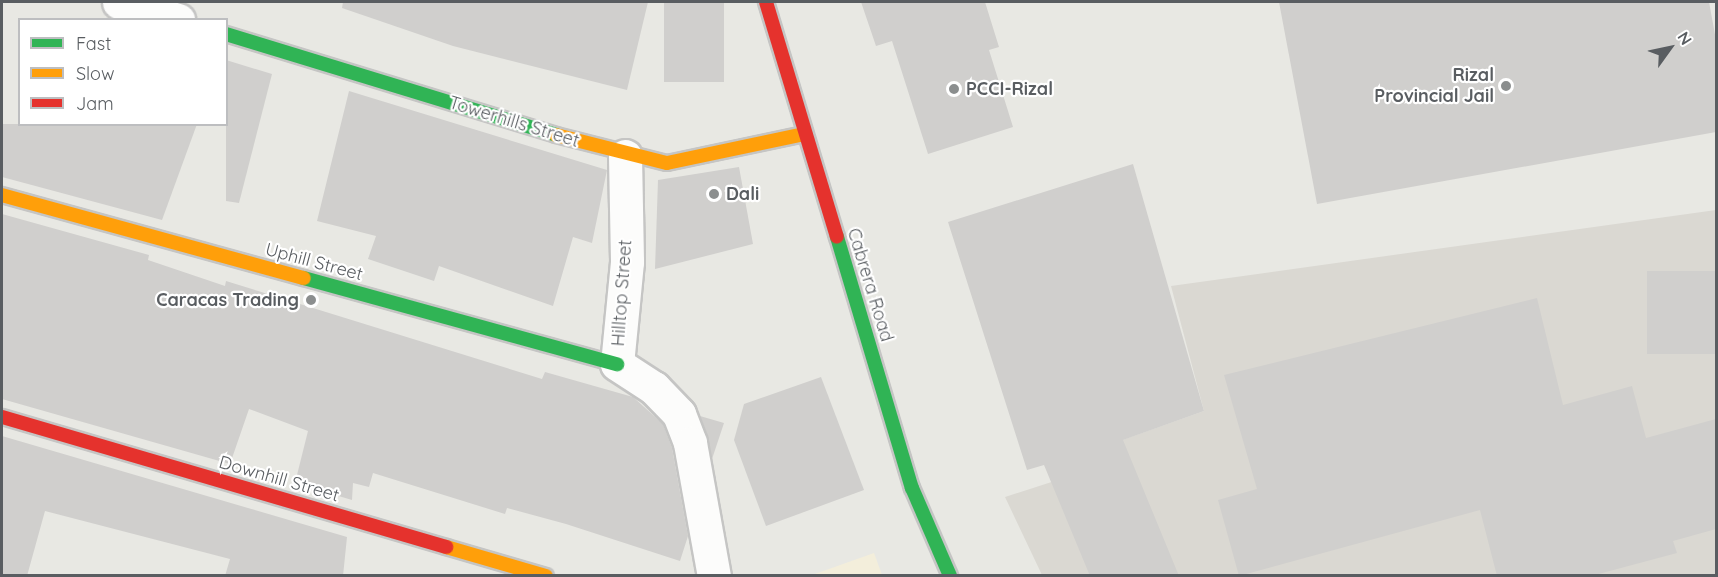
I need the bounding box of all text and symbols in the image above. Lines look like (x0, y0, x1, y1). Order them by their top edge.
legend (18, 18, 228, 126)
north arrow (1640, 18, 1700, 78)
text: N (1674, 28, 1697, 49)
text: Fast (76, 32, 111, 55)
text: Slow (76, 62, 114, 85)
place label: Rizal Provincial Jail (1374, 65, 1494, 107)
place label: PCCI-Rizal (966, 78, 1053, 100)
marker: Rizal Provincial Jail (1499, 79, 1513, 93)
marker: PCCI-Rizal (947, 82, 961, 96)
text: Jam (76, 92, 114, 115)
street label: Towerhills Street (446, 92, 582, 152)
place label: Dali (726, 183, 759, 205)
marker: Dali (707, 187, 721, 201)
street label: Cabrera Road (842, 226, 898, 344)
street label: Uphill Street (263, 239, 365, 285)
street label: Hilltop Street (607, 239, 637, 347)
place label: Caracas Trading (156, 289, 299, 311)
marker: Caracas Trading (304, 293, 318, 307)
street label: Downhill Street (216, 451, 342, 507)

